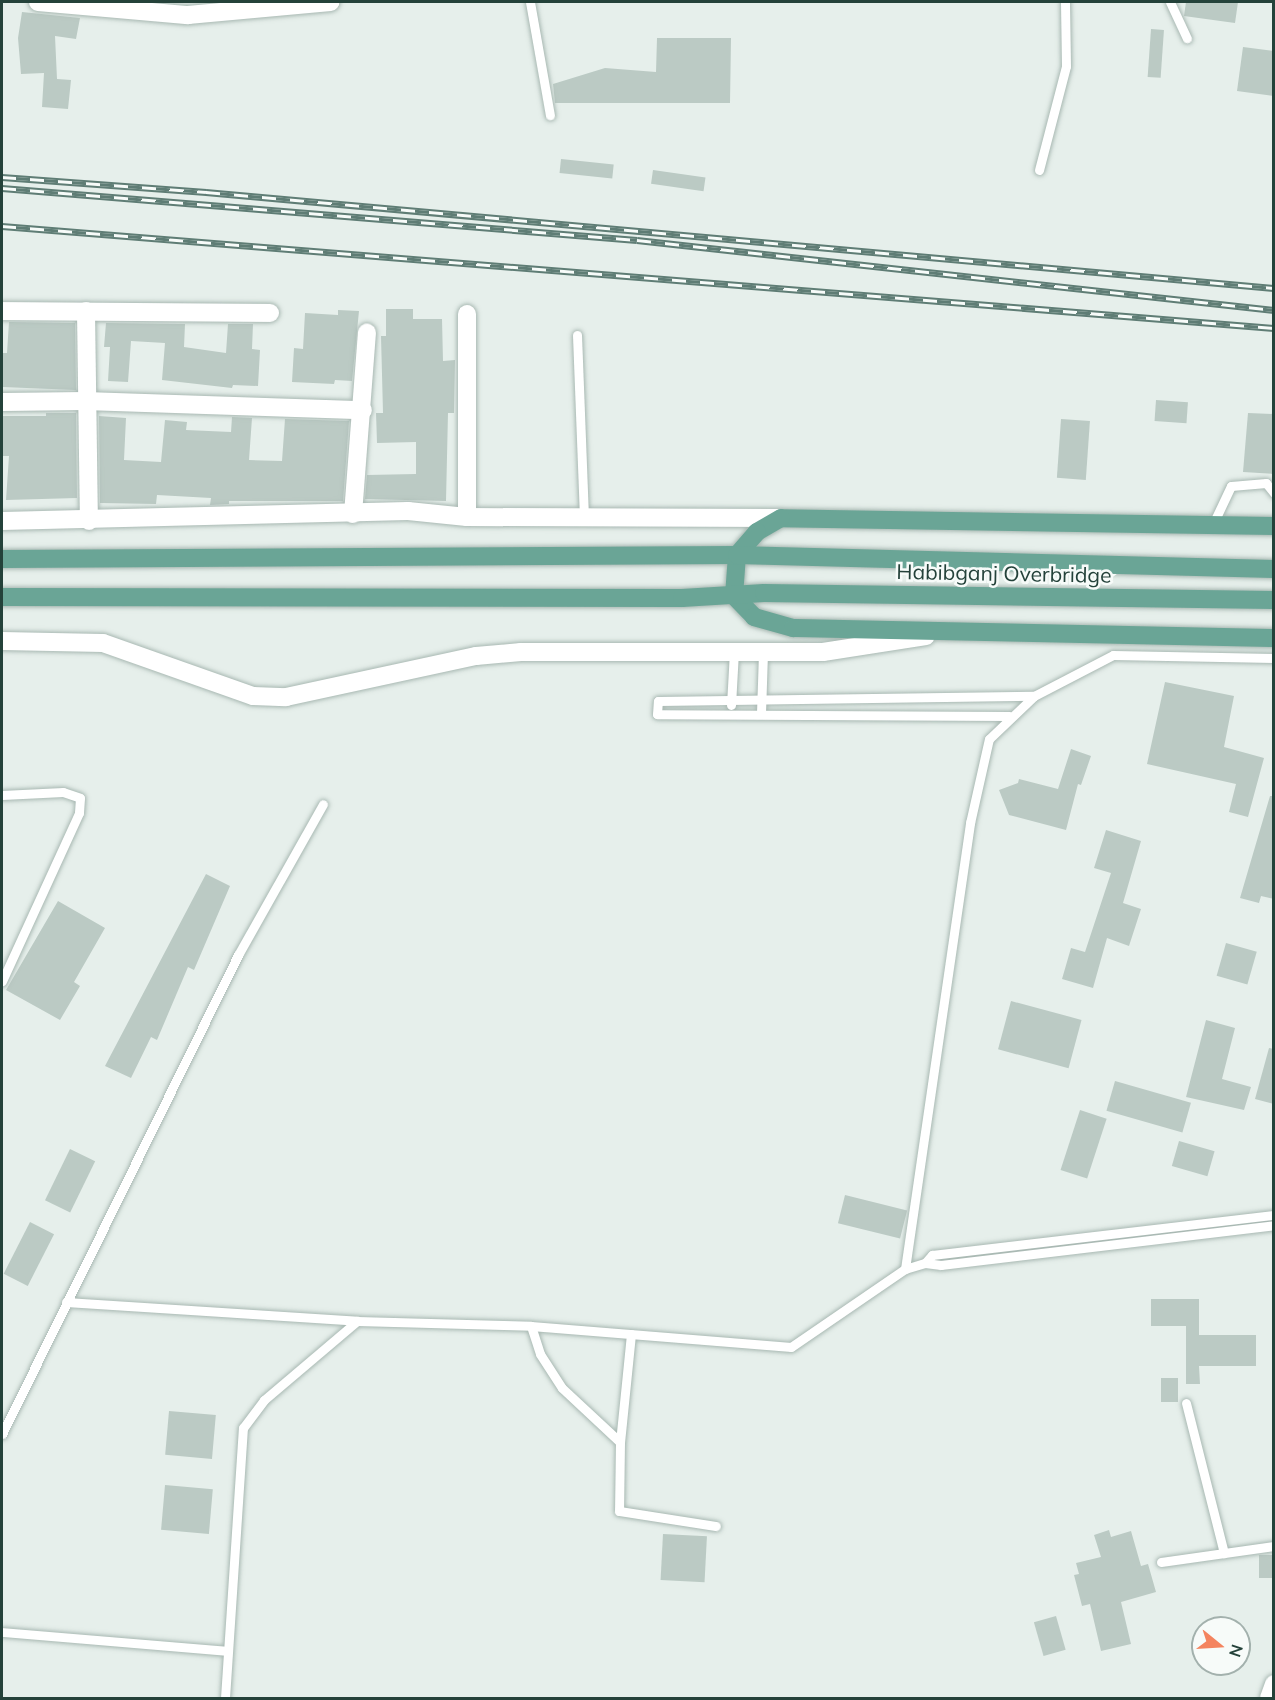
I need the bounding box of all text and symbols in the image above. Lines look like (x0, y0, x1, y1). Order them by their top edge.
street label: Habibganj Overbridge (896, 559, 1112, 587)
north arrow (1191, 1616, 1251, 1676)
text: N (1225, 1642, 1248, 1660)

